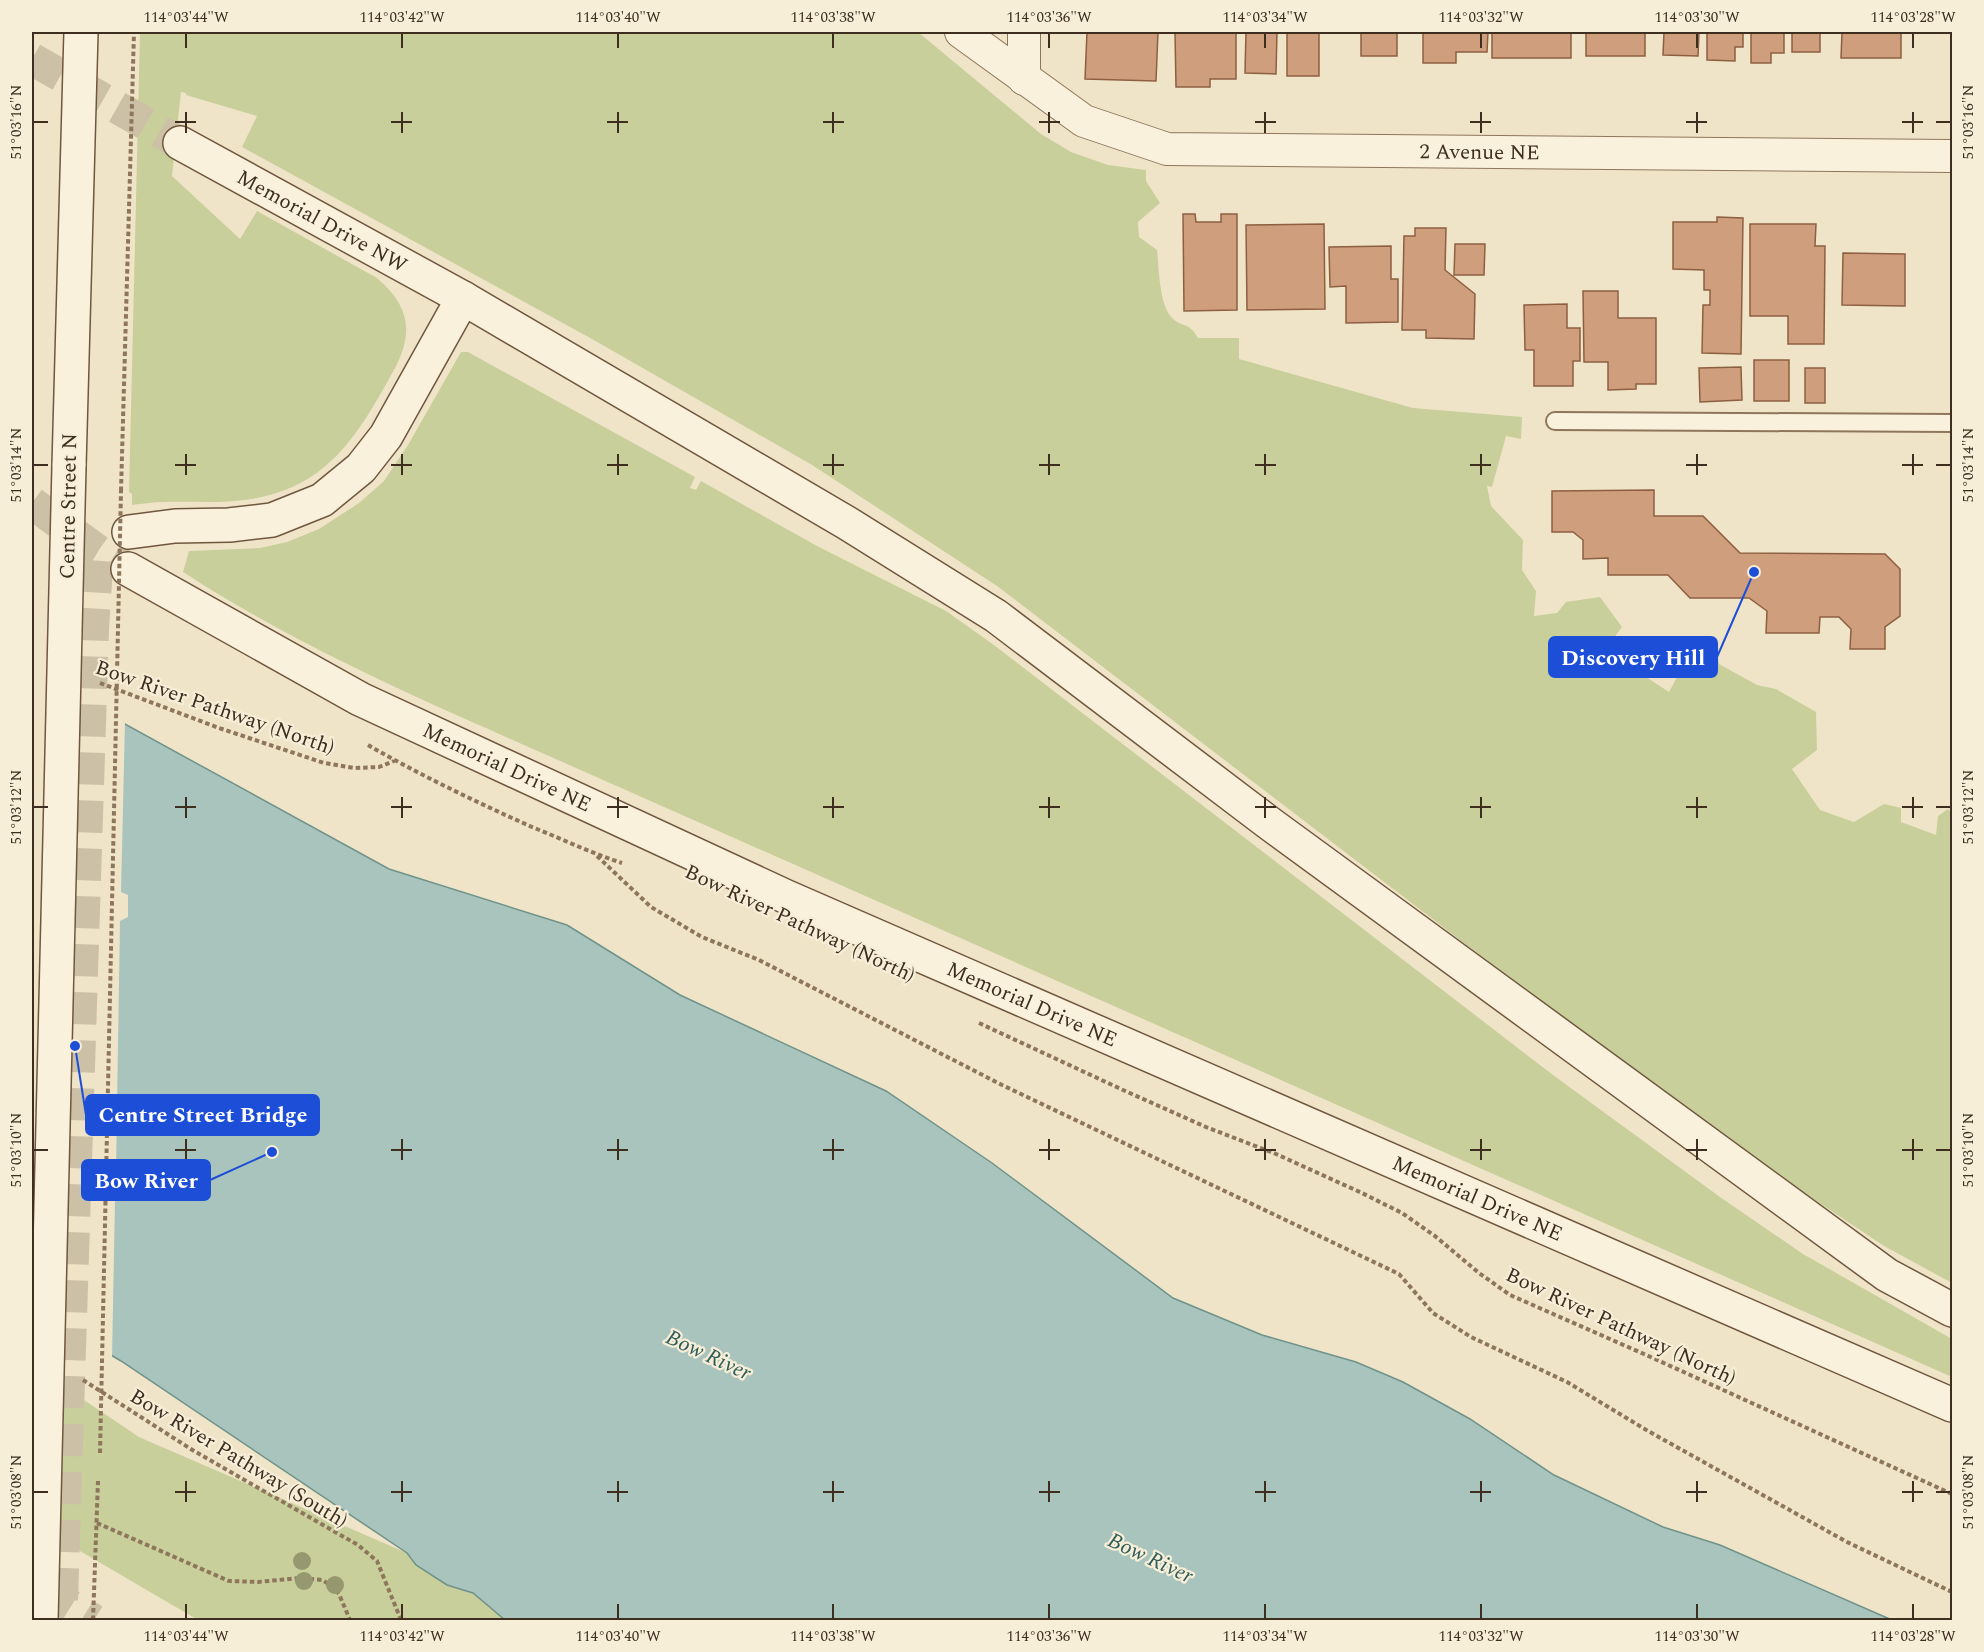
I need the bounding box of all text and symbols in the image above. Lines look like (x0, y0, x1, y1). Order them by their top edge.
text: 114°03'44"W (143, 6, 229, 29)
text: 114°03'42"W (359, 6, 445, 29)
text: 114°03'40"W (575, 6, 661, 29)
text: 114°03'38"W (790, 6, 876, 29)
text: 114°03'36"W (1006, 6, 1092, 29)
text: 114°03'34"W (1222, 6, 1308, 29)
text: 114°03'32"W (1438, 6, 1524, 29)
text: 114°03'30"W (1654, 6, 1740, 29)
text: 114°03'28"W (1870, 6, 1956, 29)
text: 51°03'16"N (5, 84, 28, 160)
text: 51°03'16"N (1957, 84, 1980, 160)
street label: 2 Avenue NE (1419, 136, 1540, 169)
street label: Memorial Drive NW (231, 162, 413, 282)
text: 51°03'14"N (5, 427, 28, 503)
text: 51°03'14"N (1957, 427, 1980, 503)
street label: Centre Street N (52, 433, 86, 579)
callout: Discovery Hill (1549, 637, 1717, 677)
text: Discovery Hill (1561, 642, 1705, 675)
street label: Bow River Pathway (North) (91, 652, 339, 764)
street label: Memorial Drive NE (417, 715, 596, 821)
text: 51°03'12"N (5, 769, 28, 845)
text: 51°03'12"N (1957, 769, 1980, 845)
street label: Bow River Pathway (North) (679, 856, 920, 991)
street label: Memorial Drive NE (941, 954, 1122, 1056)
callout: Centre Street Bridge (86, 1095, 319, 1135)
text: Centre Street Bridge (99, 1099, 308, 1132)
text: 51°03'10"N (5, 1112, 28, 1188)
text: 51°03'10"N (1957, 1112, 1980, 1188)
street label: Memorial Drive NE (1387, 1148, 1568, 1250)
callout: Bow River (82, 1160, 210, 1200)
text: Bow River (94, 1165, 198, 1198)
street label: Bow River Pathway (North) (1500, 1259, 1741, 1394)
water label: Bow River (660, 1321, 757, 1390)
street label: Bow River Pathway (South) (123, 1381, 354, 1537)
text: 51°03'08"N (5, 1454, 28, 1530)
text: 51°03'08"N (1957, 1454, 1980, 1530)
water label: Bow River (1102, 1524, 1199, 1593)
text: 114°03'44"W (143, 1625, 229, 1648)
text: 114°03'42"W (359, 1625, 445, 1648)
text: 114°03'40"W (575, 1625, 661, 1648)
text: 114°03'38"W (790, 1625, 876, 1648)
text: 114°03'36"W (1006, 1625, 1092, 1648)
text: 114°03'34"W (1222, 1625, 1308, 1648)
text: 114°03'32"W (1438, 1625, 1524, 1648)
text: 114°03'30"W (1654, 1625, 1740, 1648)
text: 114°03'28"W (1870, 1625, 1956, 1648)

